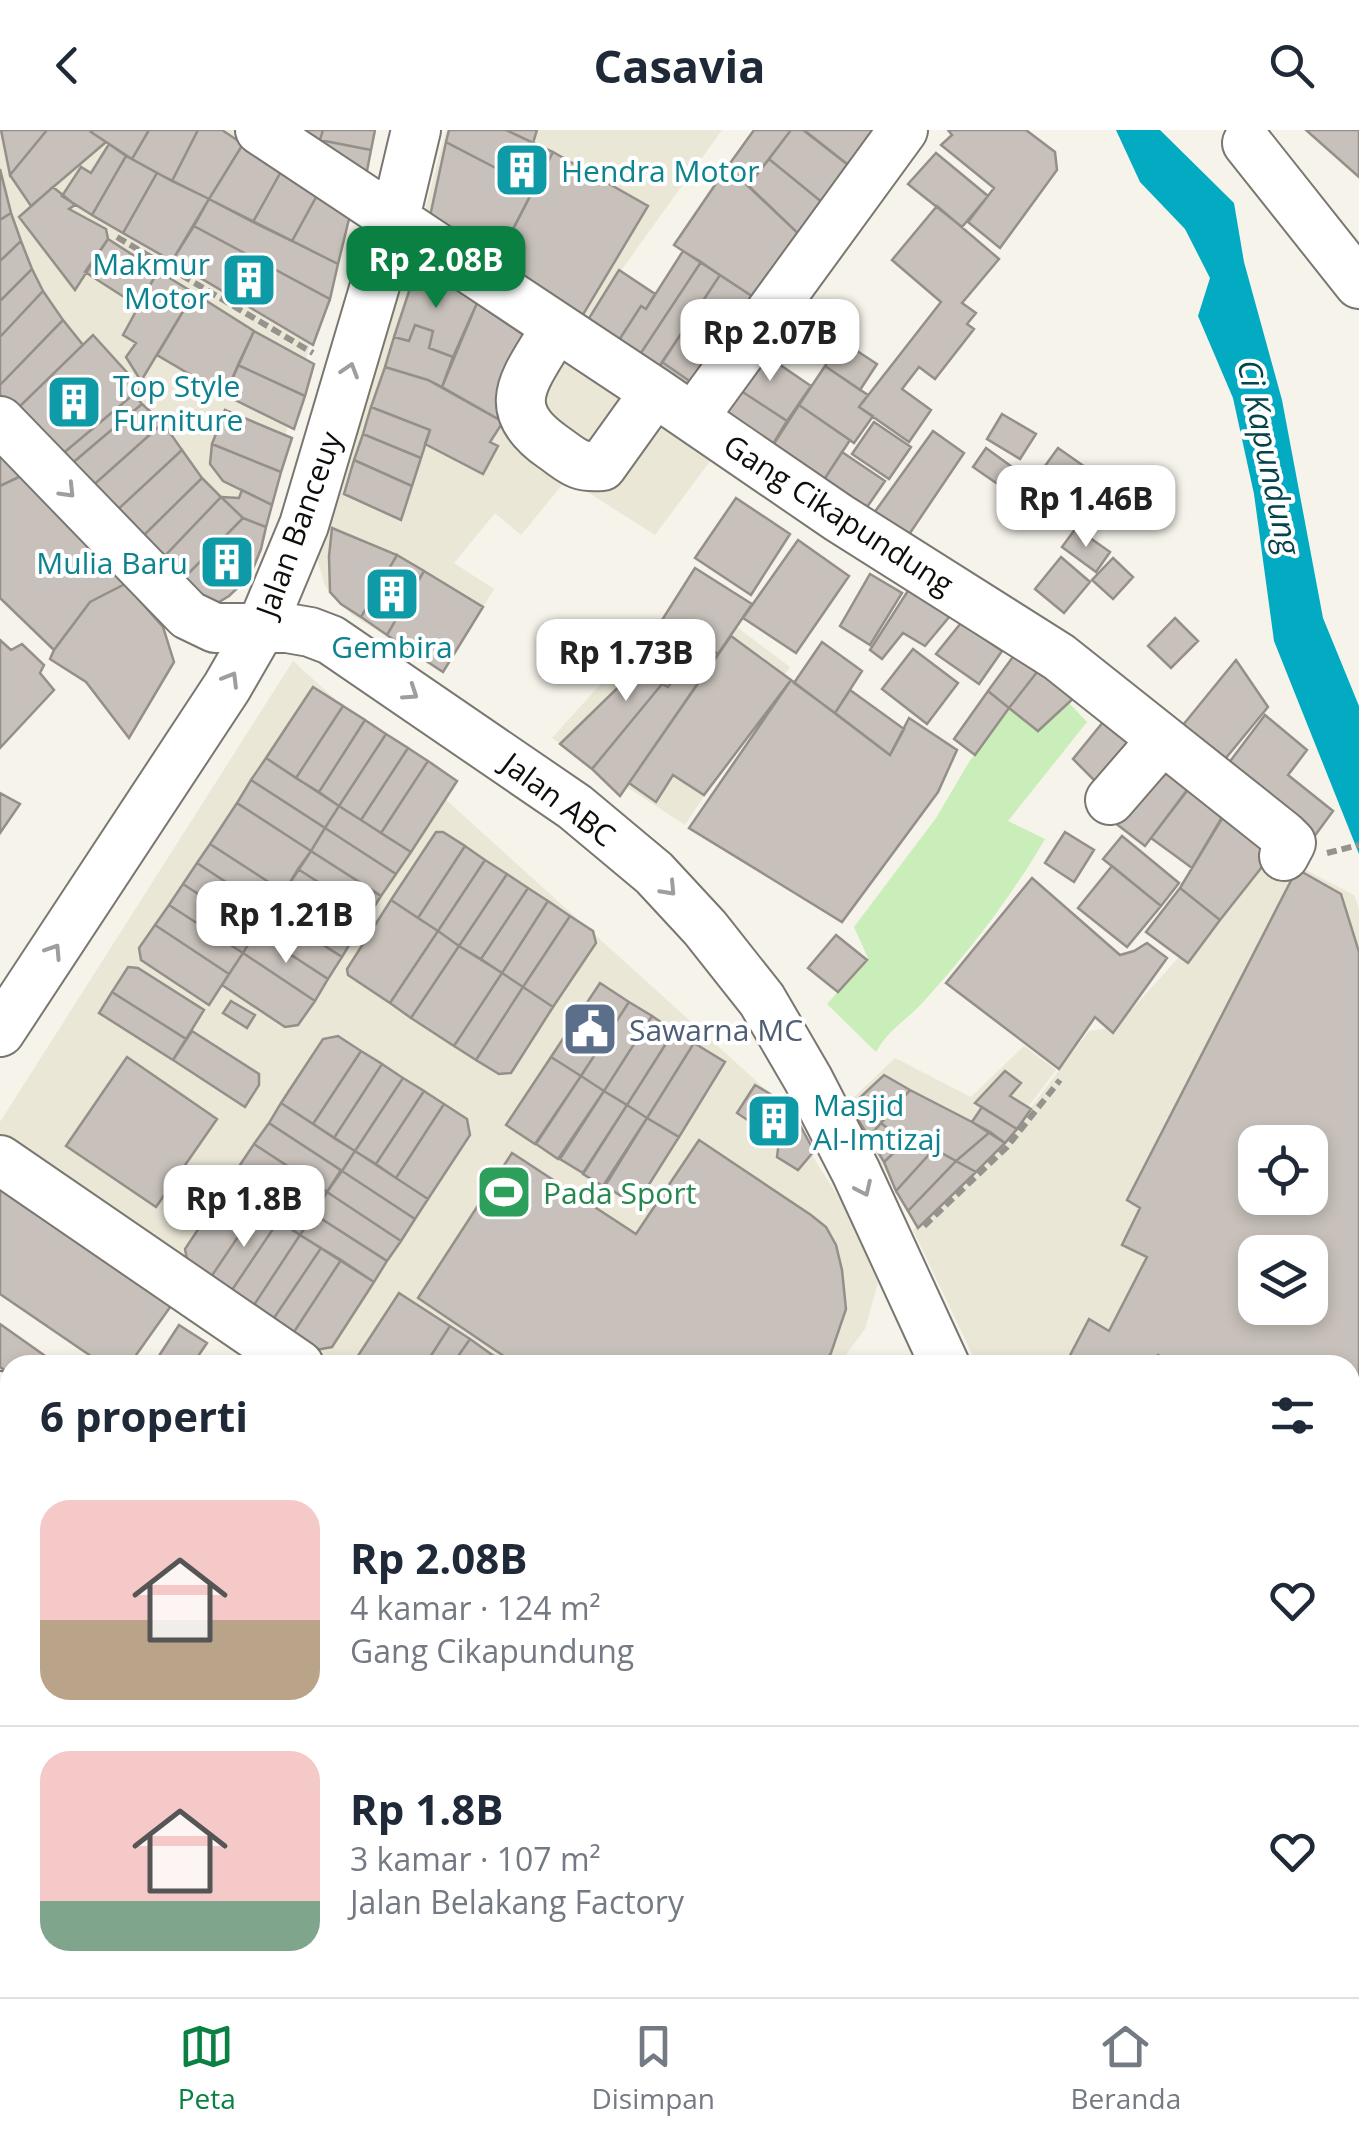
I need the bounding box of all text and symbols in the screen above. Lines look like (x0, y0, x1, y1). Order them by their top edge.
text: Casavia (594, 35, 765, 96)
icon: back (40, 38, 95, 93)
icon: search (1264, 38, 1319, 93)
building icon: Hendra Motor (492, 140, 552, 200)
place label: Hendra Motor (561, 150, 759, 191)
pin: Rp 2.08B (333, 226, 539, 311)
text: Rp 2.08B (368, 237, 504, 280)
place label: Makmur Motor (92, 243, 210, 318)
building icon: Makmur Motor (219, 250, 279, 310)
pin: Rp 2.07B (667, 299, 873, 384)
text: Rp 2.07B (702, 310, 838, 353)
water label: Ci Kapundung (1228, 355, 1312, 560)
one-way arrow (338, 363, 359, 380)
place label: Top Style Furniture (113, 365, 243, 440)
building icon: Top Style Furniture (44, 372, 104, 432)
street label: Gang Cikapundung (716, 424, 962, 604)
street label: Jalan Banceuy (244, 425, 351, 625)
pin: Rp 1.46B (983, 465, 1189, 550)
text: Rp 1.46B (1018, 476, 1154, 519)
one-way arrow (56, 480, 74, 498)
building icon: Mulia Baru (197, 532, 257, 592)
place label: Mulia Baru (36, 542, 188, 583)
building icon: Gembira (362, 564, 422, 624)
pin: Rp 1.73B (523, 619, 729, 704)
place label: Gembira (331, 626, 453, 667)
text: Rp 1.73B (558, 630, 694, 673)
one-way arrow (219, 672, 239, 690)
one-way arrow (399, 681, 418, 699)
street label: Jalan ABC (491, 741, 624, 855)
one-way arrow (657, 877, 675, 896)
pin: Rp 1.21B (183, 881, 389, 966)
text: Rp 1.21B (218, 892, 354, 935)
one-way arrow (41, 943, 60, 961)
public building icon: Sawarna MC (560, 999, 620, 1059)
place label: Sawarna MC (629, 1009, 803, 1050)
place label: Masjid Al-Imtizaj (813, 1084, 942, 1159)
building icon: Masjid Al-Imtizaj (744, 1091, 804, 1151)
map controls (1238, 1125, 1328, 1325)
button: locate (1238, 1125, 1328, 1215)
sports icon: Pada Sport (474, 1162, 534, 1222)
pin: Rp 1.8B (152, 1165, 336, 1250)
place label: Pada Sport (543, 1172, 696, 1213)
text: Rp 1.8B (186, 1176, 302, 1219)
one-way arrow (852, 1179, 872, 1197)
button: layers (1238, 1235, 1328, 1325)
text: 6 properti (40, 1387, 248, 1444)
icon: filters (1265, 1388, 1320, 1443)
text: Rp 2.08B (350, 1529, 527, 1586)
icon: home (120, 1540, 240, 1660)
icon: heart (1265, 1573, 1320, 1628)
text: 4 kamar · 124 m² (350, 1586, 601, 1629)
text: Gang Cikapundung (350, 1629, 634, 1672)
text: Rp 1.8B (350, 1780, 503, 1837)
icon: home (120, 1791, 240, 1911)
icon: heart (1265, 1824, 1320, 1879)
text: 3 kamar · 107 m² (350, 1837, 601, 1880)
text: Jalan Belakang Factory (350, 1880, 684, 1923)
tab: Peta (178, 2019, 236, 2117)
tab: Disimpan (591, 2019, 715, 2117)
tab: Beranda (1071, 2019, 1181, 2117)

